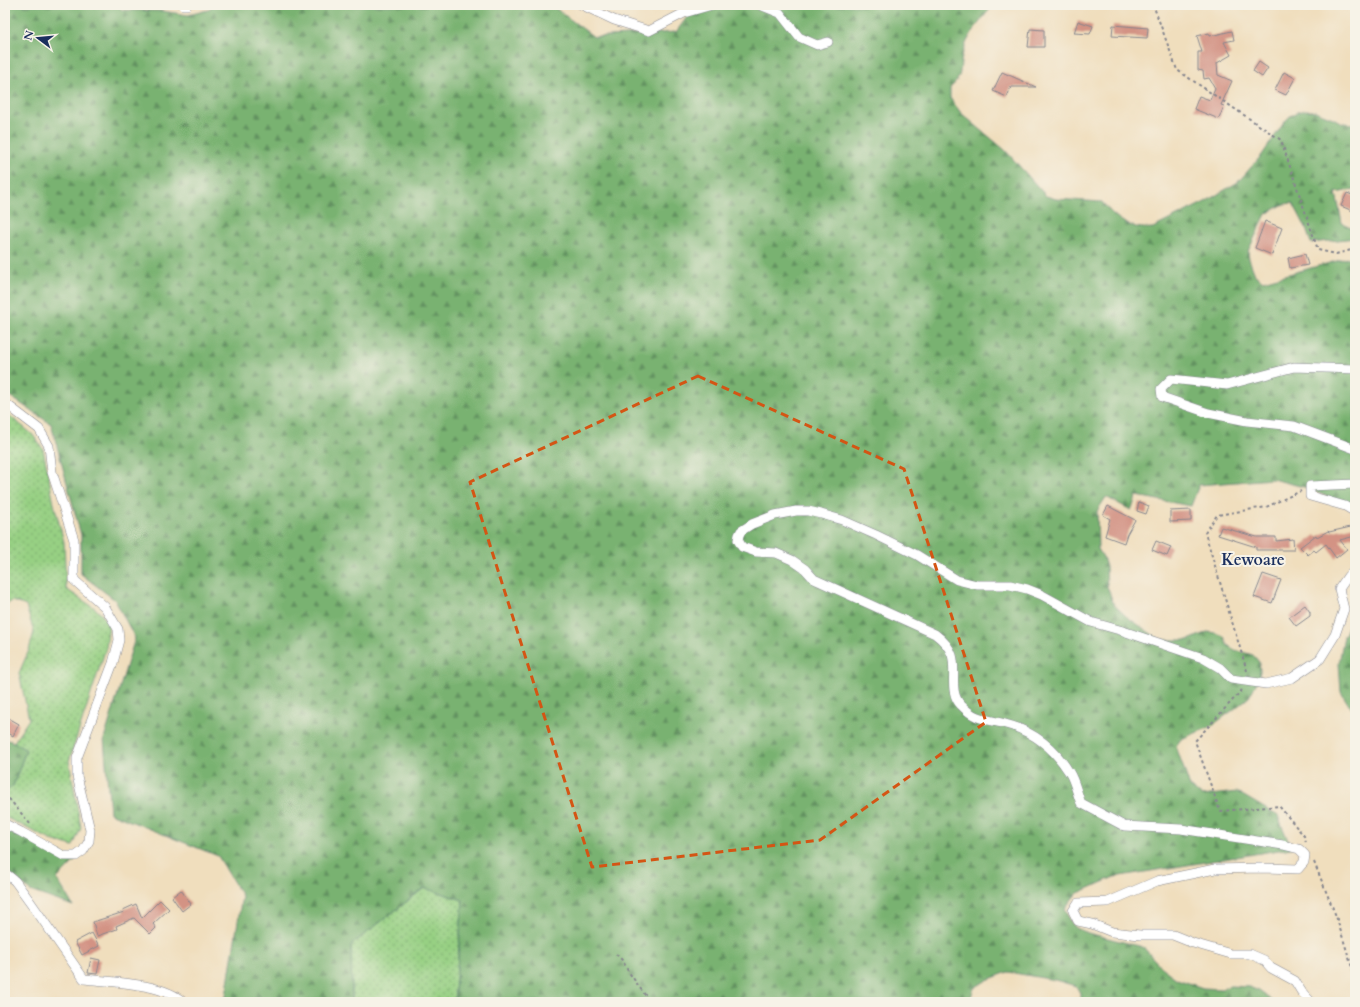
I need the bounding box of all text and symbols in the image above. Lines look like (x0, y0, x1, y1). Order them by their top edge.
north arrow (18, 18, 58, 58)
text: N (20, 28, 38, 42)
district label: Kewoare (1221, 549, 1285, 571)

